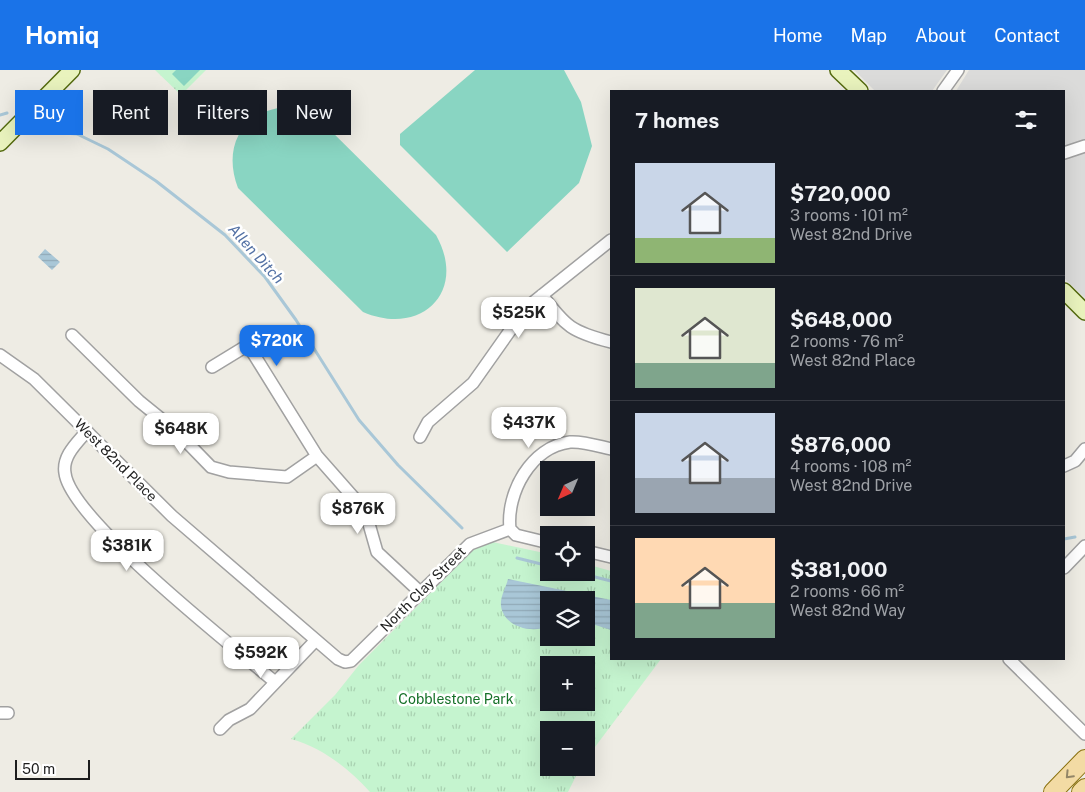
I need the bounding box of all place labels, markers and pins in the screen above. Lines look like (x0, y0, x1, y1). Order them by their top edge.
pin: $525K (484, 296, 554, 339)
pin: $720K (242, 324, 312, 367)
pin: $437K (494, 406, 564, 449)
pin: $648K (146, 412, 216, 455)
pin: $876K (323, 492, 393, 535)
pin: $381K (92, 530, 162, 572)
pin: $592K (226, 636, 296, 679)

